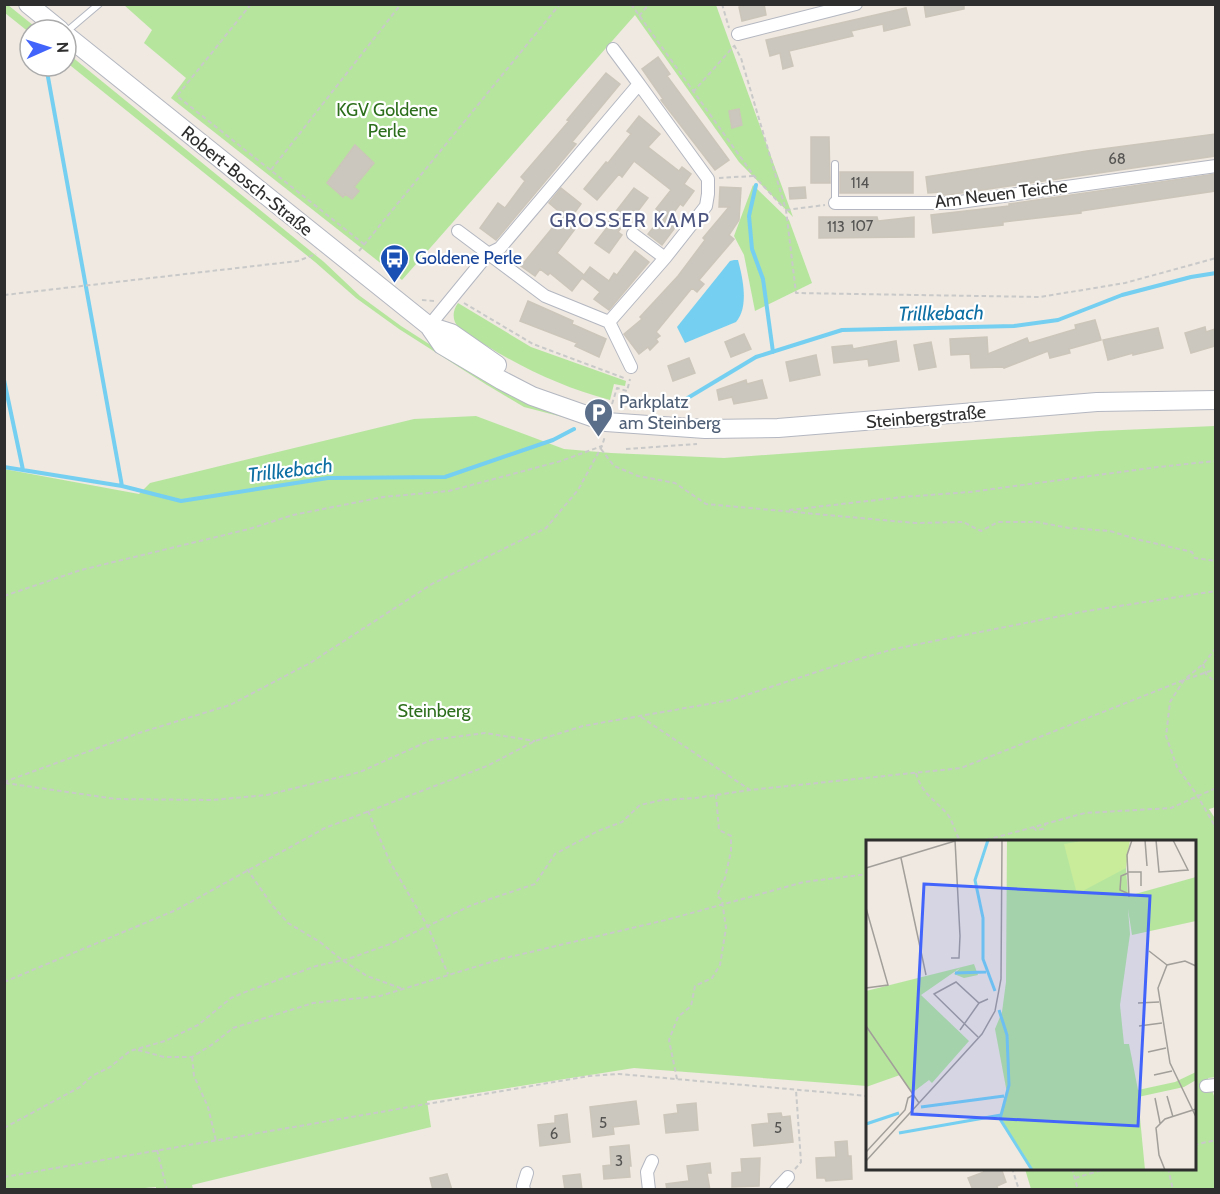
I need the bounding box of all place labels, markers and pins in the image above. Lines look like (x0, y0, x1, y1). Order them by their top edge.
bus stop icon: Goldene Perle (378, 242, 410, 284)
place label: Goldene Perle (415, 247, 522, 269)
place label: Parkplatz am Steinberg (619, 391, 722, 434)
parking icon: Parkplatz am Steinberg (582, 396, 614, 438)

